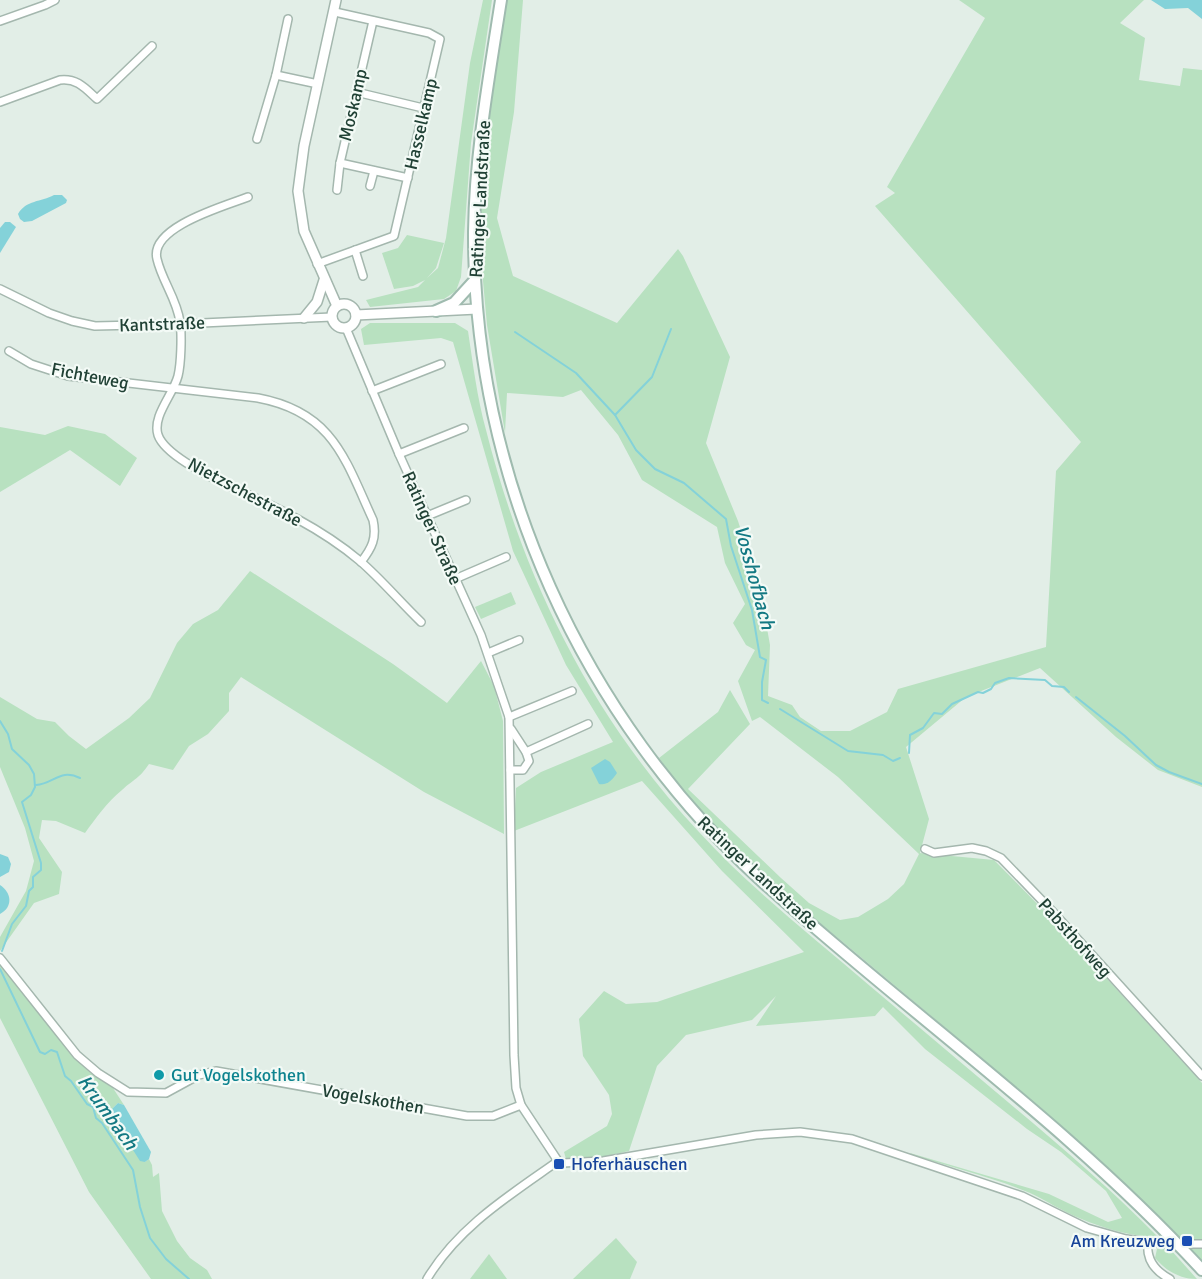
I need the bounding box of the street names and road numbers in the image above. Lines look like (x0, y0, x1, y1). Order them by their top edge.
street label: Moskamp (334, 67, 372, 143)
street label: Hasselkamp (400, 76, 442, 172)
street label: Ratinger Landstraße (465, 120, 495, 278)
street label: Kantstraße (119, 312, 205, 336)
street label: Fichteweg (49, 358, 131, 394)
street label: Nietzschestraße (184, 453, 306, 531)
street label: Ratinger Straße (397, 468, 467, 588)
street label: Ratinger Landstraße (693, 811, 823, 935)
street label: Pabsthofweg (1034, 894, 1116, 982)
street label: Vogelskothen (320, 1079, 426, 1119)

